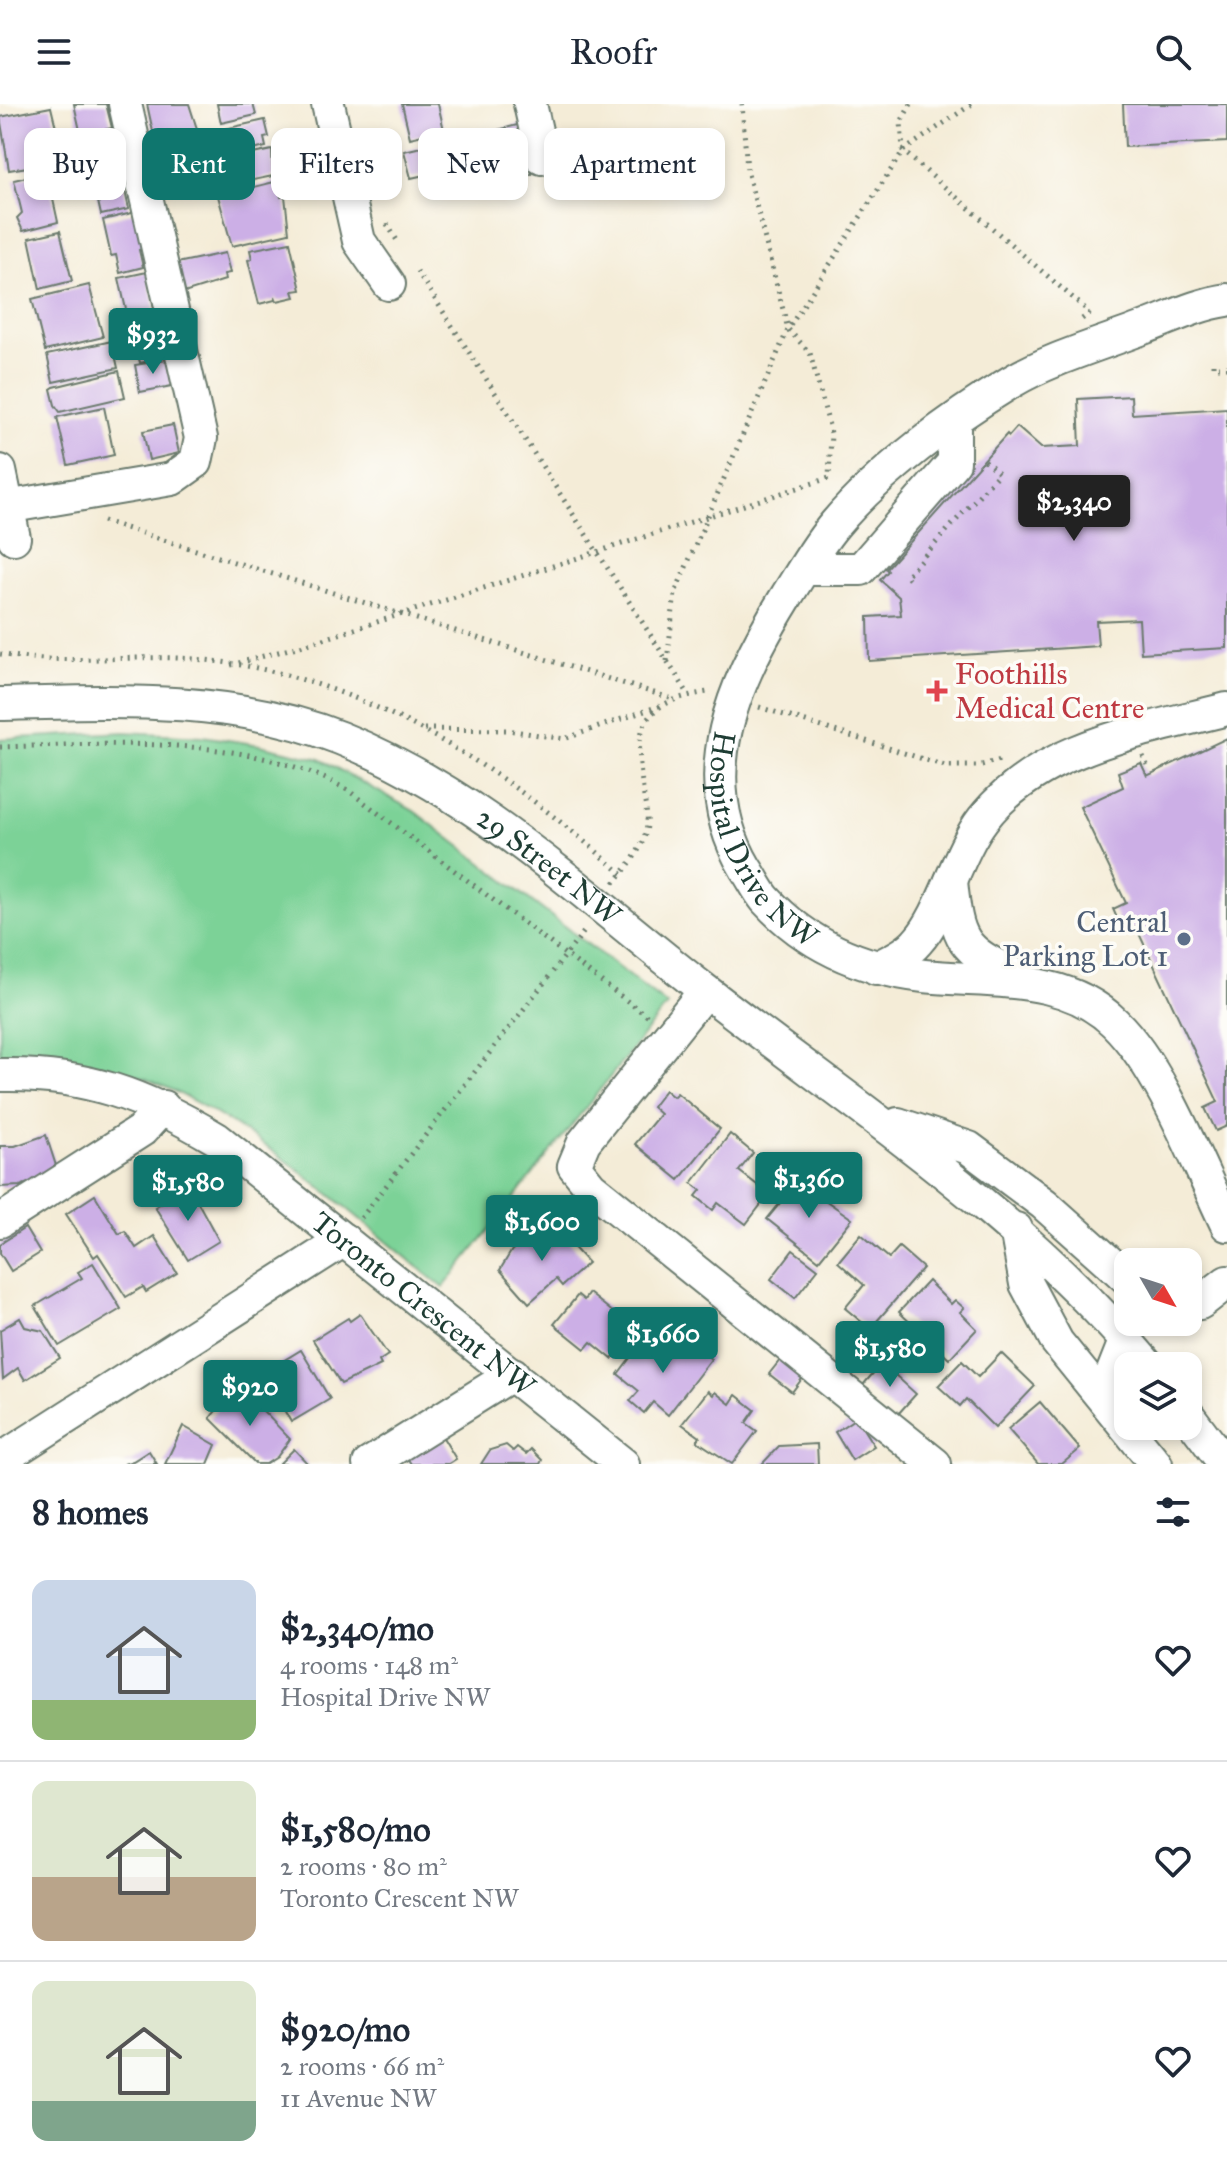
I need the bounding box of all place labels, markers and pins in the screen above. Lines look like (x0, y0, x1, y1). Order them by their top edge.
pin: $932 (106, 308, 200, 376)
pin: $2,340 (1009, 475, 1139, 543)
place label: Foothills Medical Centre (955, 656, 1144, 726)
marker: Foothills Medical Centre (926, 680, 948, 702)
place label: Central Parking Lot 1 (1002, 904, 1169, 974)
marker: Central Parking Lot 1 (1175, 930, 1193, 948)
pin: $1,360 (744, 1152, 874, 1220)
pin: $1,580 (123, 1155, 253, 1223)
pin: $1,600 (477, 1195, 607, 1263)
pin: $1,660 (598, 1307, 728, 1375)
pin: $1,580 (825, 1321, 955, 1389)
pin: $920 (203, 1360, 297, 1428)

